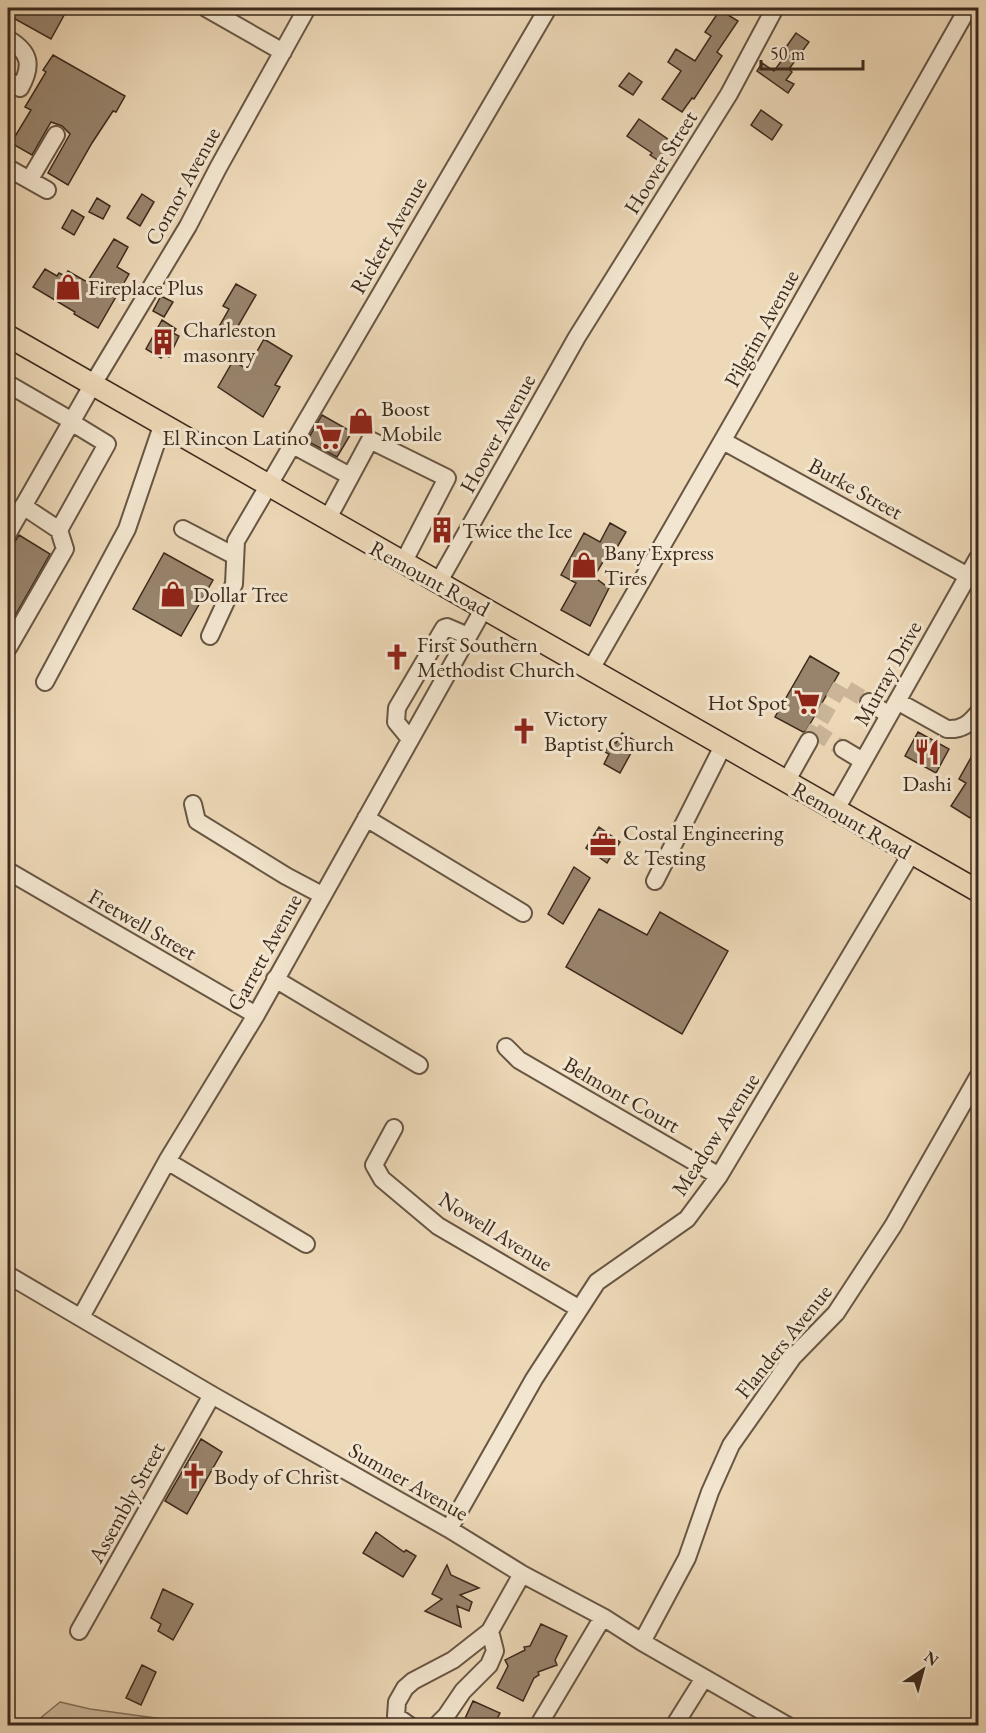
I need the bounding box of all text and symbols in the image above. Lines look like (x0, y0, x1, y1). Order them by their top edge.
scale bar (761, 33, 863, 71)
text: 50 m (770, 42, 805, 65)
street label: Hoover Street (617, 105, 704, 220)
street label: Cornor Avenue (138, 121, 227, 251)
street label: Rickett Avenue (343, 171, 434, 299)
street label: Pilgrim Avenue (717, 264, 806, 392)
shop icon: Fireplace Plus (53, 272, 83, 302)
place label: Fireplace Plus (88, 273, 203, 302)
place label: Charleston masonry (183, 315, 277, 369)
building icon: Charleston masonry (148, 327, 178, 357)
street label: Hoover Avenue (453, 368, 542, 498)
place label: Boost Mobile (381, 394, 442, 448)
shop icon: Boost Mobile (346, 406, 376, 436)
supermarket icon: El Rincon Latino (314, 422, 344, 452)
place label: El Rincon Latino (162, 423, 309, 452)
street label: Burke Street (803, 451, 908, 526)
building icon: Twice the Ice (427, 515, 457, 545)
place label: Twice the Ice (462, 516, 573, 545)
street label: Remount Road (365, 534, 496, 624)
place label: Bany Express Tires (604, 538, 714, 592)
shop icon: Bany Express Tires (569, 550, 599, 580)
shop icon: Dollar Tree (158, 579, 188, 609)
place label: Dollar Tree (193, 580, 288, 609)
street label: Murray Drive (847, 615, 928, 731)
place label: First Southern Methodist Church (417, 630, 575, 684)
church icon: First Southern Methodist Church (382, 642, 412, 672)
supermarket icon: Hot Spot (792, 687, 822, 717)
place label: Hot Spot (708, 688, 787, 717)
place label: Victory Baptist Church (544, 704, 674, 758)
church icon: Victory Baptist Church (509, 716, 539, 746)
restaurant icon: Dashi (912, 737, 942, 767)
place label: Dashi (902, 769, 952, 798)
street label: Remount Road (787, 775, 917, 867)
place label: Costal Engineering & Testing (623, 818, 784, 872)
office icon: Costal Engineering & Testing (588, 830, 618, 860)
street label: Fretwell Street (83, 882, 202, 967)
street label: Garrett Avenue (220, 888, 309, 1016)
street label: Belmont Court (558, 1049, 685, 1140)
street label: Meadow Avenue (665, 1067, 766, 1201)
street label: Nowell Avenue (433, 1185, 559, 1278)
street label: Flanders Avenue (728, 1278, 839, 1404)
street label: Sumner Avenue (343, 1435, 474, 1528)
street label: Assembly Street (81, 1437, 172, 1569)
church icon: Body of Christ (179, 1461, 209, 1491)
place label: Body of Christ (214, 1462, 339, 1491)
north arrow (893, 1640, 953, 1700)
text: N (920, 1646, 943, 1671)

